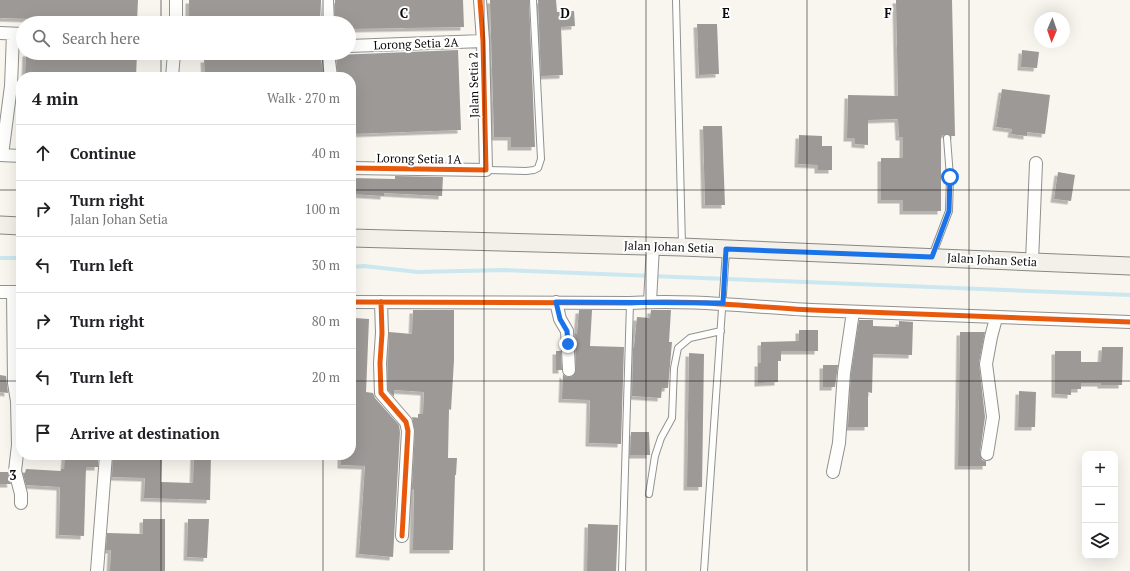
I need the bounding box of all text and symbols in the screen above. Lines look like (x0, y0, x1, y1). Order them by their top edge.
text: C (400, 4, 408, 22)
text: D (560, 4, 570, 22)
text: E (722, 4, 730, 22)
text: F (884, 4, 892, 22)
north arrow (1034, 12, 1070, 48)
search box (16, 16, 356, 60)
icon: search (30, 27, 52, 49)
text: Search here (62, 28, 140, 48)
street label: Lorong Setia 2A (373, 34, 459, 52)
street label: Jalan Setia 2 (465, 52, 482, 118)
text: 4 min (32, 87, 79, 110)
text: Walk · 270 m (267, 89, 340, 107)
icon: ahead (32, 142, 54, 164)
text: Continue (70, 143, 136, 163)
text: 40 m (312, 144, 340, 162)
street label: Lorong Setia 1A (376, 150, 462, 167)
route start (941, 168, 959, 186)
text: Turn right (70, 190, 145, 210)
icon: right (32, 198, 54, 220)
text: 100 m (305, 200, 340, 218)
text: Jalan Johan Setia (70, 210, 168, 228)
street label: Jalan Johan Setia (624, 237, 714, 256)
street label: Jalan Johan Setia (947, 250, 1038, 269)
icon: left (32, 254, 54, 276)
text: Turn left (70, 255, 134, 275)
text: 30 m (312, 256, 340, 274)
icon: right (32, 310, 54, 332)
text: Turn right (70, 311, 145, 331)
text: 80 m (312, 312, 340, 330)
route end (559, 335, 577, 353)
icon: left (32, 366, 54, 388)
text: Turn left (70, 367, 134, 387)
text: 20 m (312, 368, 340, 386)
icon: arrive (32, 422, 54, 444)
text: Arrive at destination (70, 423, 220, 443)
map controls (1082, 451, 1118, 559)
button: + (1082, 451, 1118, 487)
text: 3 (9, 466, 17, 484)
button: − (1082, 487, 1118, 523)
button: layers (1082, 523, 1118, 559)

